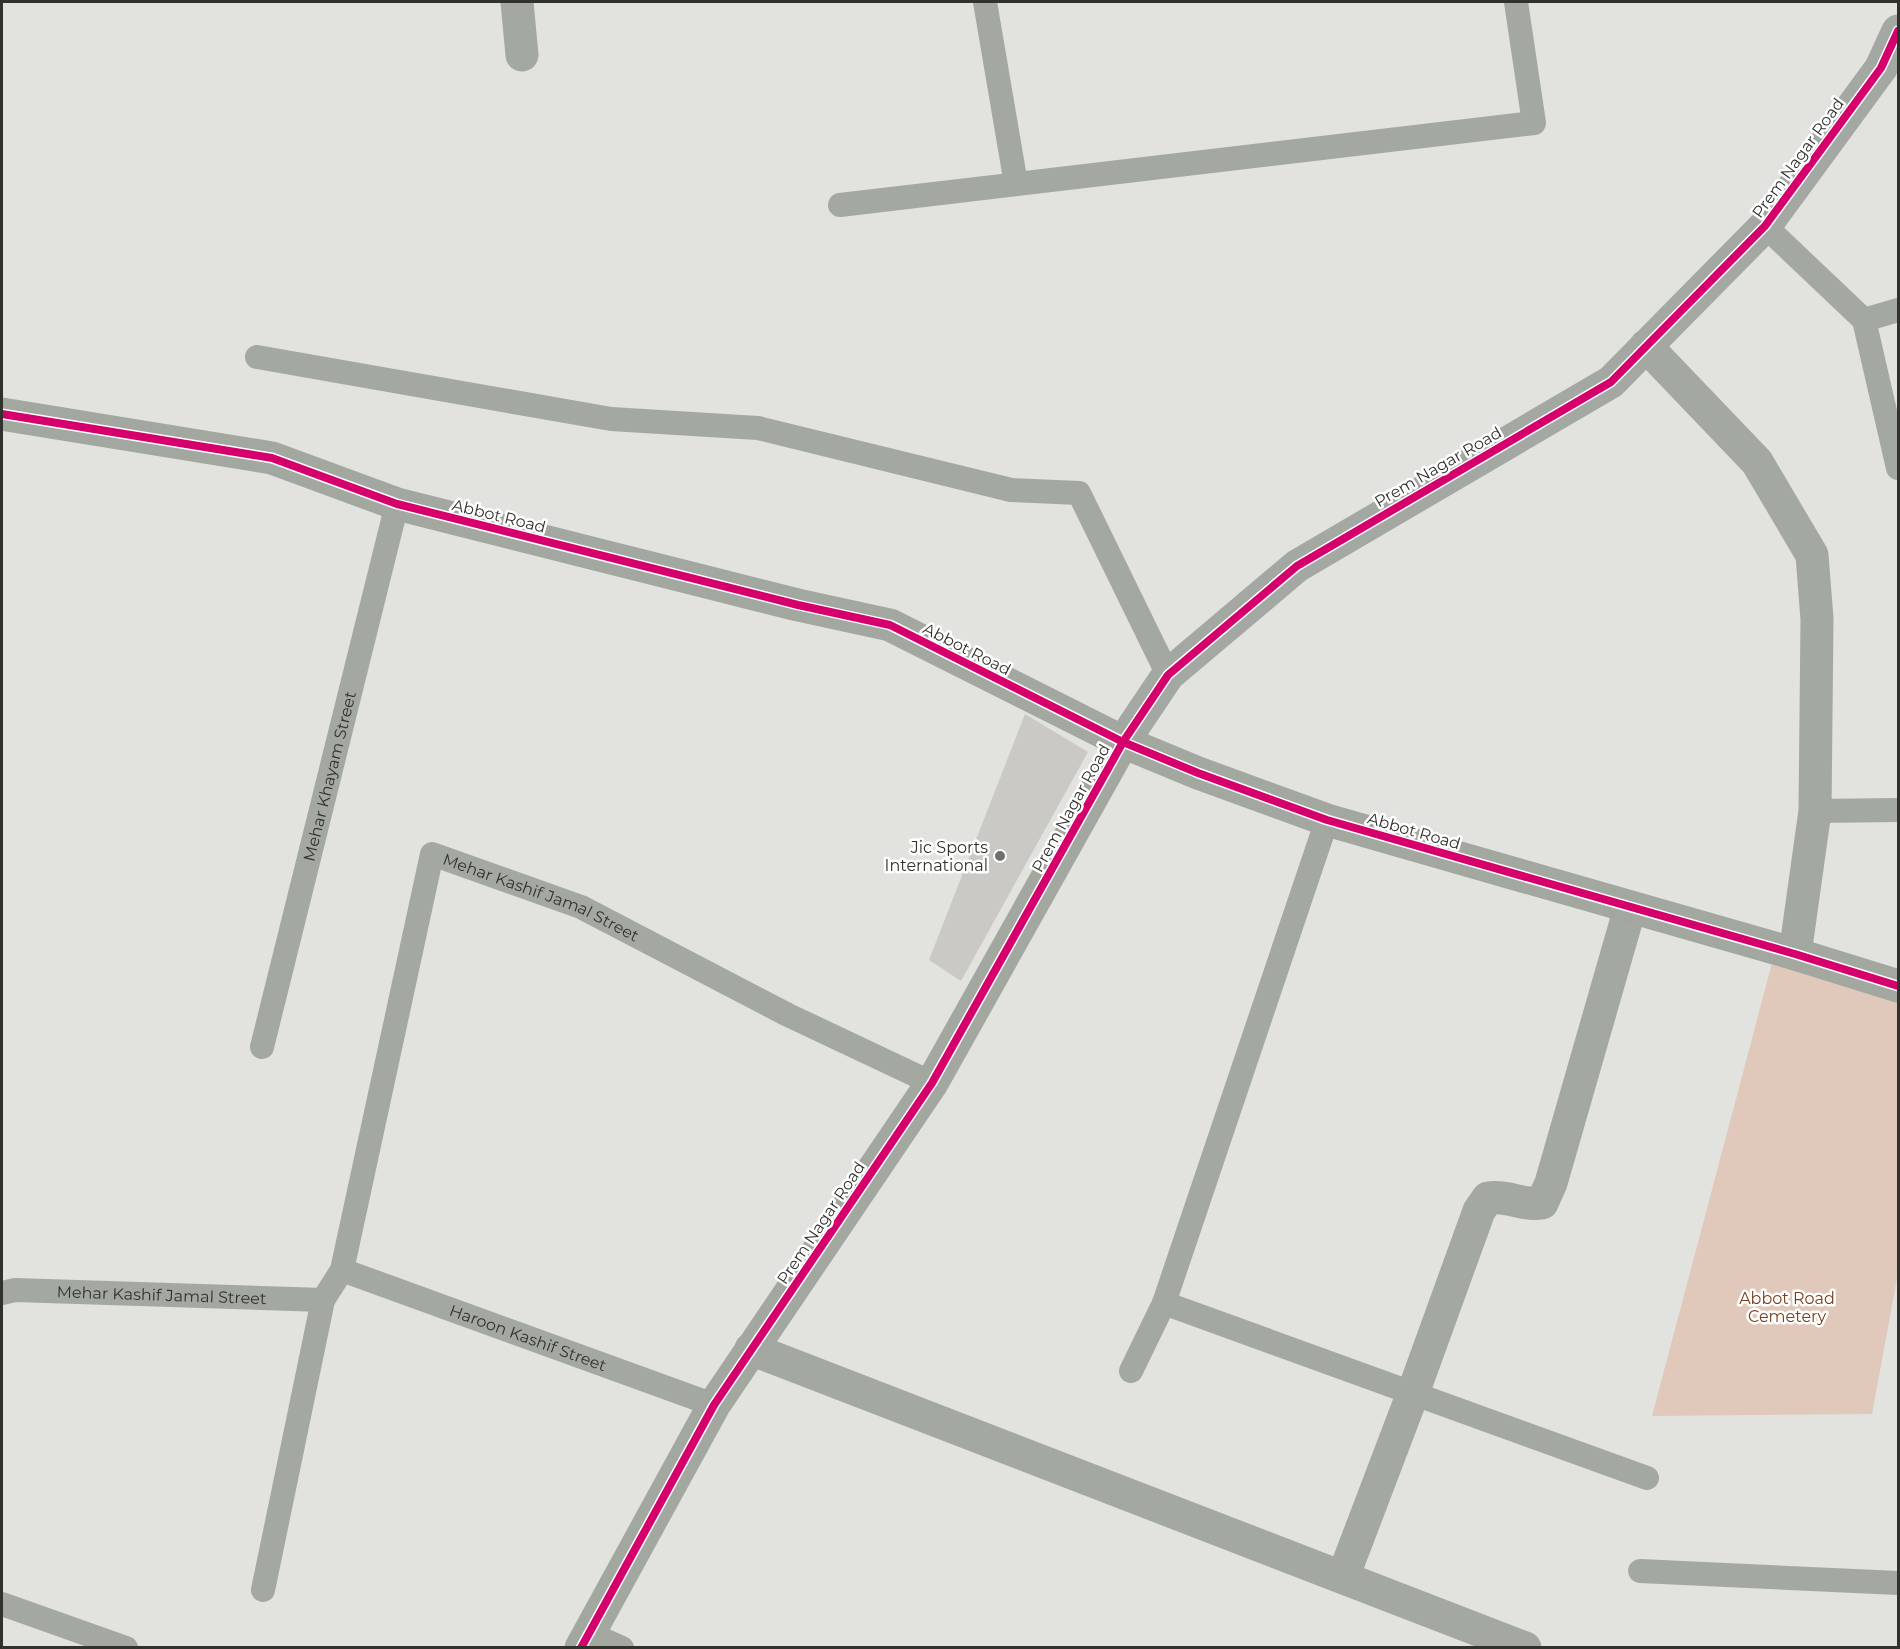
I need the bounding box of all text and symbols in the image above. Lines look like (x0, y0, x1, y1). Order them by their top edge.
street label: Prem Nagar Road (1748, 94, 1848, 222)
street label: Prem Nagar Road (1371, 423, 1505, 511)
street label: Abbot Road (450, 495, 548, 537)
street label: Abbot Road (920, 619, 1014, 679)
street label: Mehar Khayam Street (299, 689, 360, 863)
street label: Prem Nagar Road (1028, 741, 1114, 875)
street label: Abbot Road (1365, 809, 1463, 853)
place label: Jic Sports International (885, 838, 988, 875)
street label: Mehar Kashif Jamal Street (441, 849, 643, 945)
marker: Jic Sports International (993, 849, 1007, 863)
street label: Prem Nagar Road (773, 1158, 869, 1288)
street label: Mehar Kashif Jamal Street (56, 1282, 267, 1308)
park label: Abbot Road Cemetery (1739, 1289, 1835, 1326)
street label: Haroon Kashif Street (447, 1300, 610, 1375)

